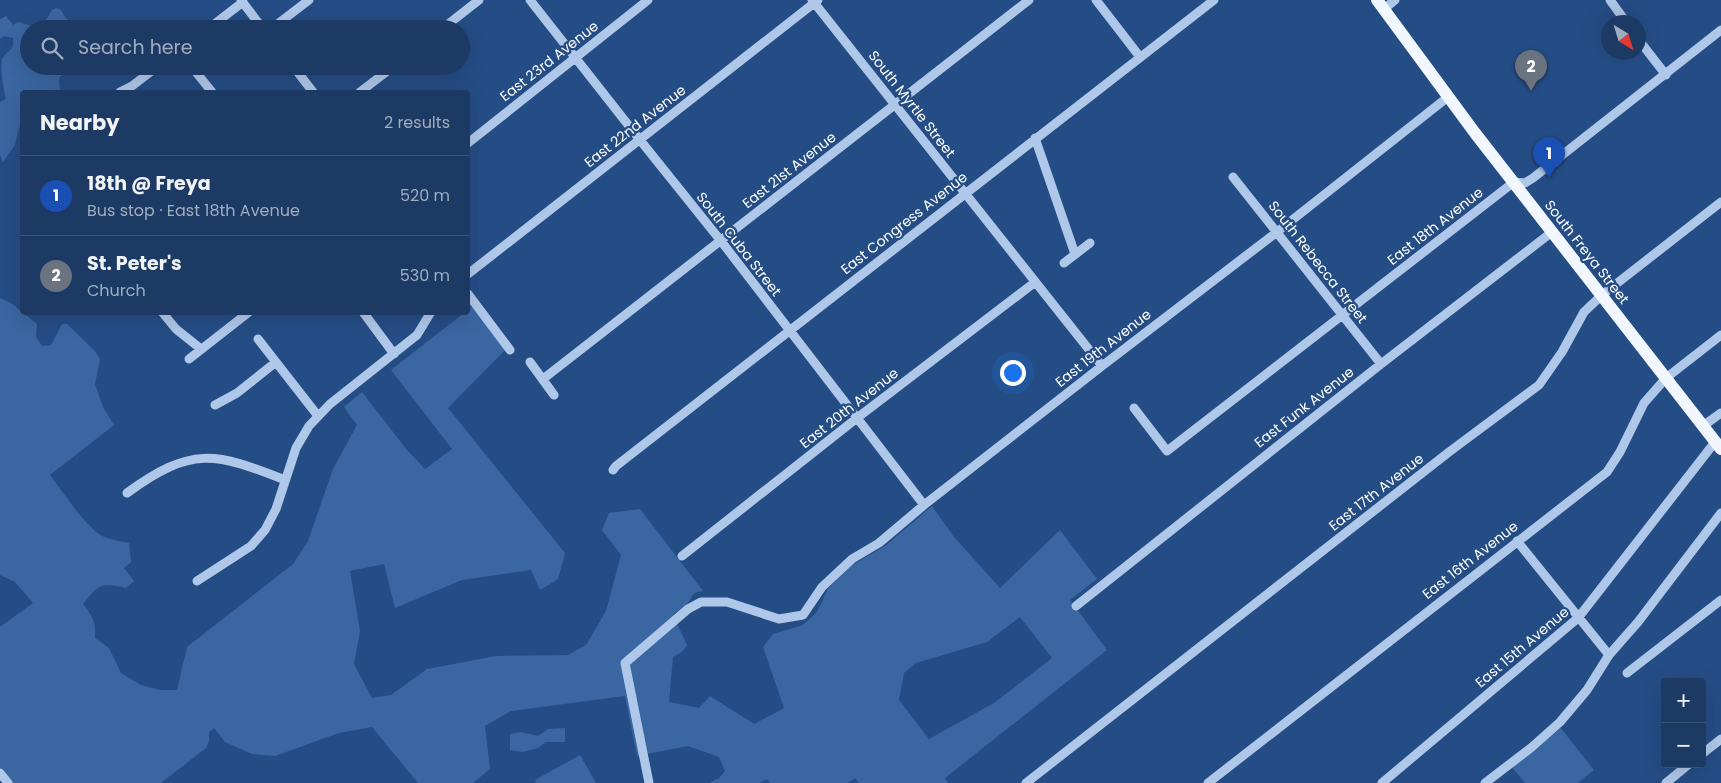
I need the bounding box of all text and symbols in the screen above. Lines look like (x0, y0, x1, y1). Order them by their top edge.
north arrow (1601, 15, 1646, 60)
street label: East 23rd Avenue (496, 16, 603, 106)
search box (20, 20, 470, 75)
icon: search (38, 34, 66, 62)
text: Search here (78, 34, 192, 61)
street label: South Myrtle Street (864, 46, 960, 162)
pin: 2 (1515, 50, 1547, 91)
street label: East 22nd Avenue (580, 80, 690, 172)
text: Nearby (40, 108, 120, 137)
text: 2 results (384, 111, 450, 134)
street label: East 21st Avenue (738, 127, 840, 213)
pin: 1 (1533, 137, 1565, 178)
street label: East Congress Avenue (836, 167, 972, 279)
text: 18th @ Freya (87, 170, 211, 197)
street label: East 18th Avenue (1383, 182, 1487, 270)
text: 1 (53, 184, 59, 207)
text: 520 m (400, 184, 450, 207)
street label: South Cuba Street (692, 188, 786, 300)
street label: South Freya Street (1540, 196, 1634, 308)
street label: South Rebecca Street (1264, 197, 1372, 327)
text: Bus stop · East 18th Avenue (87, 199, 300, 222)
text: St. Peter's (87, 250, 182, 277)
text: 2 (51, 264, 61, 287)
text: 530 m (400, 264, 450, 287)
text: Church (87, 279, 146, 302)
street label: East 19th Avenue (1051, 304, 1155, 392)
your location (1000, 360, 1026, 386)
street label: East Funk Avenue (1250, 362, 1358, 452)
street label: East 20th Avenue (796, 363, 903, 453)
street label: East 17th Avenue (1324, 448, 1428, 535)
street label: East 16th Avenue (1418, 516, 1522, 604)
street label: East 15th Avenue (1471, 602, 1573, 692)
map controls (1661, 678, 1706, 768)
button: + (1661, 678, 1706, 723)
button: − (1661, 723, 1706, 768)

